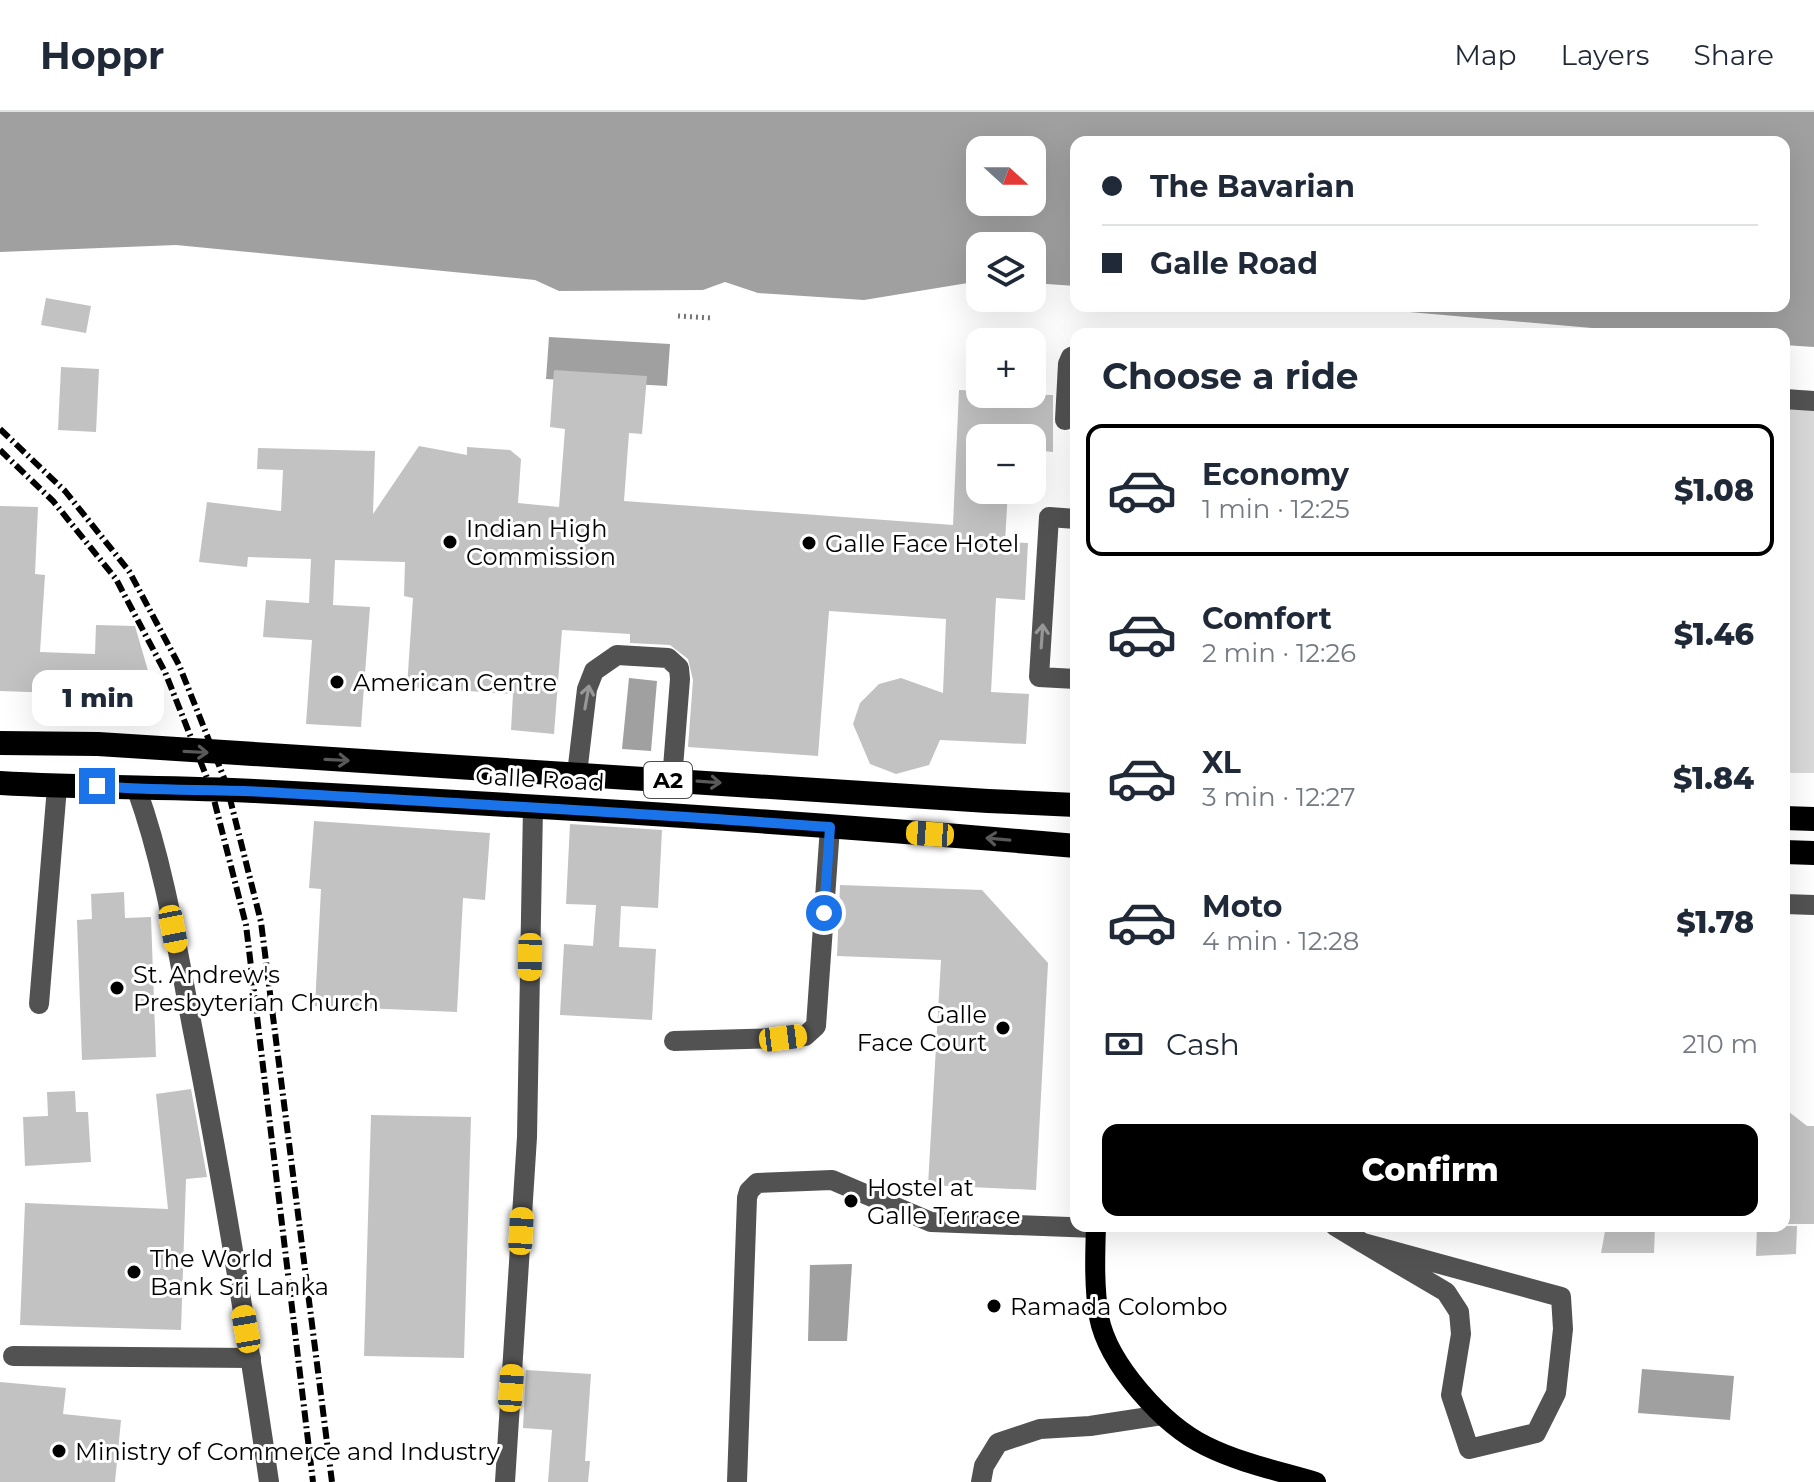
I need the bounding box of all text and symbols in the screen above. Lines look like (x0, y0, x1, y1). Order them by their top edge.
text: Hoppr (40, 32, 164, 79)
text: Map (1454, 38, 1517, 72)
text: Layers (1561, 38, 1650, 72)
text: Share (1694, 38, 1774, 72)
north arrow (966, 136, 1046, 216)
map controls (966, 136, 1046, 504)
text: The Bavarian (1150, 168, 1355, 205)
button: layers (966, 232, 1046, 312)
text: Galle Road (1150, 245, 1318, 282)
button: + (966, 328, 1046, 408)
text: Choose a ride (1102, 354, 1359, 398)
button: − (966, 424, 1046, 504)
icon: car (1106, 454, 1178, 526)
text: Economy (1202, 456, 1349, 493)
text: $1.08 (1674, 472, 1754, 509)
text: 1 min · 12:25 (1202, 493, 1350, 525)
place label: Indian High Commission (466, 514, 616, 571)
place label: Galle Face Hotel (825, 529, 1019, 558)
marker: Indian High Commission (441, 533, 459, 551)
marker: Galle Face Hotel (800, 534, 818, 552)
icon: car (1106, 598, 1178, 670)
text: Comfort (1202, 600, 1332, 637)
text: $1.46 (1674, 616, 1754, 653)
one-way arrow (1035, 623, 1050, 650)
text: 2 min · 12:26 (1202, 637, 1356, 669)
place label: American Centre (353, 668, 557, 697)
callout: 1 min (31, 670, 163, 726)
marker: American Centre (328, 673, 346, 691)
text: 1 min (62, 682, 134, 714)
one-way arrow (581, 685, 596, 710)
icon: car (1106, 742, 1178, 814)
text: XL (1202, 744, 1241, 781)
one-way arrow (182, 745, 209, 760)
one-way arrow (324, 753, 350, 768)
text: $1.84 (1673, 760, 1754, 797)
street label: Galle Road (475, 761, 605, 797)
road number: A2 (644, 762, 692, 798)
route end (79, 768, 115, 804)
one-way arrow (695, 775, 722, 790)
text: 3 min · 12:27 (1202, 781, 1356, 813)
car (905, 820, 955, 848)
one-way arrow (985, 831, 1012, 846)
icon: car (1106, 886, 1178, 958)
text: Moto (1202, 888, 1283, 925)
route start (806, 895, 842, 931)
car (157, 903, 189, 955)
text: $1.78 (1676, 904, 1754, 941)
text: 4 min · 12:28 (1202, 925, 1359, 957)
car (518, 933, 542, 981)
place label: St. Andrew's Presbyterian Church (133, 960, 379, 1017)
marker: St. Andrew's Presbyterian Church (108, 979, 126, 997)
place label: Galle Face Court (857, 1000, 987, 1057)
marker: Galle Face Court (994, 1019, 1012, 1037)
icon: cash (1102, 1022, 1146, 1066)
car (758, 1023, 808, 1053)
text: Cash (1166, 1026, 1240, 1063)
text: 210 m (1682, 1028, 1758, 1060)
button: Confirm (1102, 1124, 1758, 1216)
place label: Hostel at Galle Terrace (867, 1173, 1020, 1230)
marker: Hostel at Galle Terrace (842, 1192, 860, 1210)
car (508, 1206, 534, 1256)
place label: The World Bank Sri Lanka (150, 1244, 329, 1301)
marker: The World Bank Sri Lanka (125, 1263, 143, 1281)
place label: Ramada Colombo (1010, 1292, 1228, 1321)
marker: Ramada Colombo (985, 1297, 1003, 1315)
car (230, 1303, 262, 1355)
car (497, 1363, 525, 1413)
place label: Ministry of Commerce and Industry (75, 1437, 500, 1466)
marker: Ministry of Commerce and Industry (50, 1442, 68, 1460)

